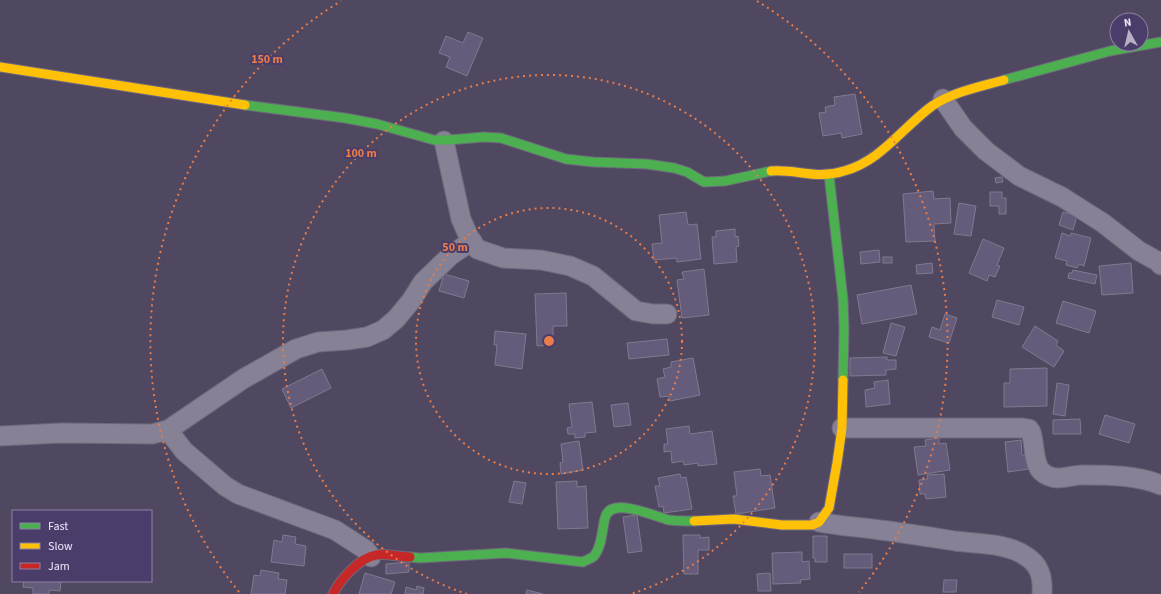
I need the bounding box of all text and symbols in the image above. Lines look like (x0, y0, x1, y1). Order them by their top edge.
north arrow (1109, 12, 1149, 52)
text: N (1123, 15, 1132, 31)
text: 150 m (251, 51, 283, 68)
text: 100 m (345, 145, 377, 162)
text: 50 m (442, 239, 468, 256)
centre of rings (542, 334, 556, 348)
legend (12, 510, 152, 582)
text: Fast (48, 518, 68, 535)
text: Slow (48, 538, 73, 555)
text: Jam (48, 558, 70, 575)

